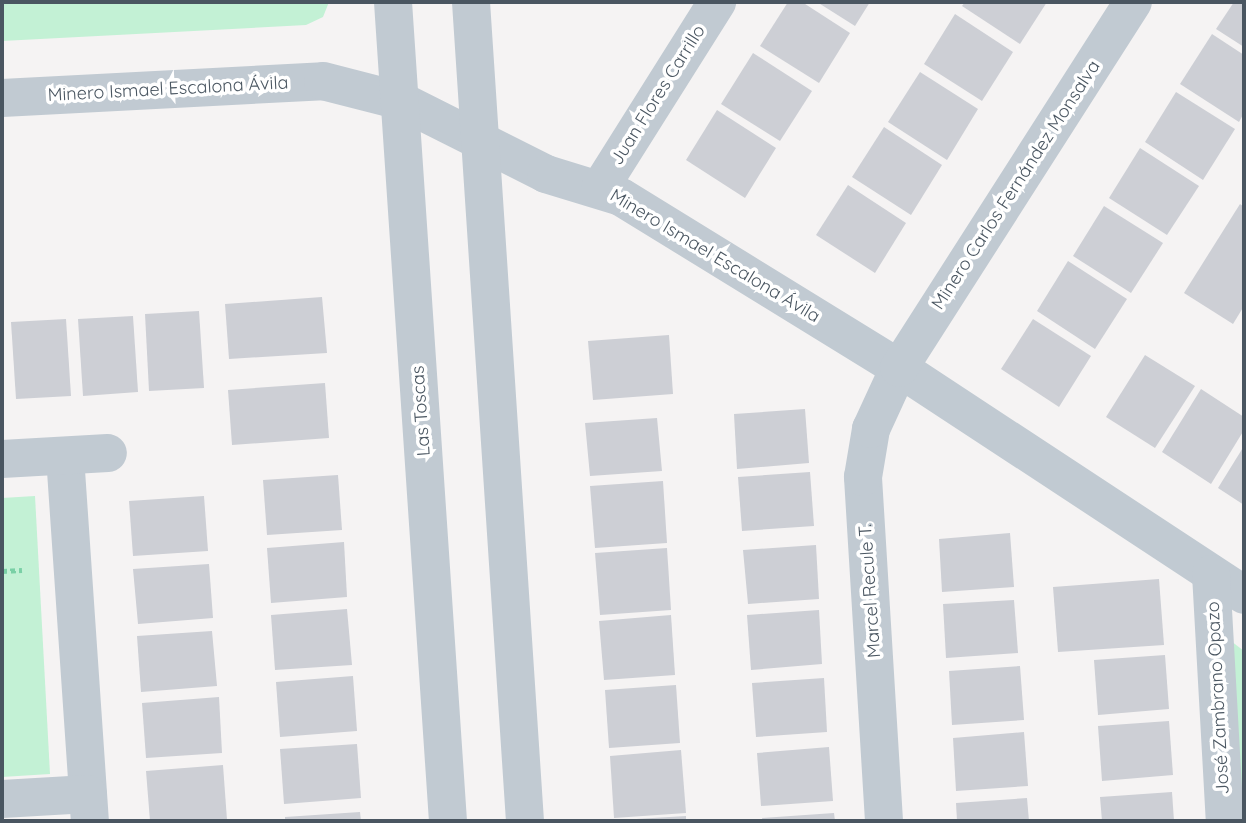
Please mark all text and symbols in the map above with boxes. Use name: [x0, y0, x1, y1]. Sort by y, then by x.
street label: Juan Flores Carrillo: [606, 21, 710, 169]
street label: Minero Carlos Fernández Monsalva: [927, 56, 1105, 314]
street label: Minero Ismael Escalona Ávila: [47, 72, 289, 106]
street label: Minero Ismael Escalona Ávila: [606, 185, 824, 327]
street label: Las Toscas: [407, 365, 435, 457]
street label: Marcel Recule T.: [855, 523, 885, 659]
street label: José Zambrano Opazo: [1202, 601, 1234, 795]

